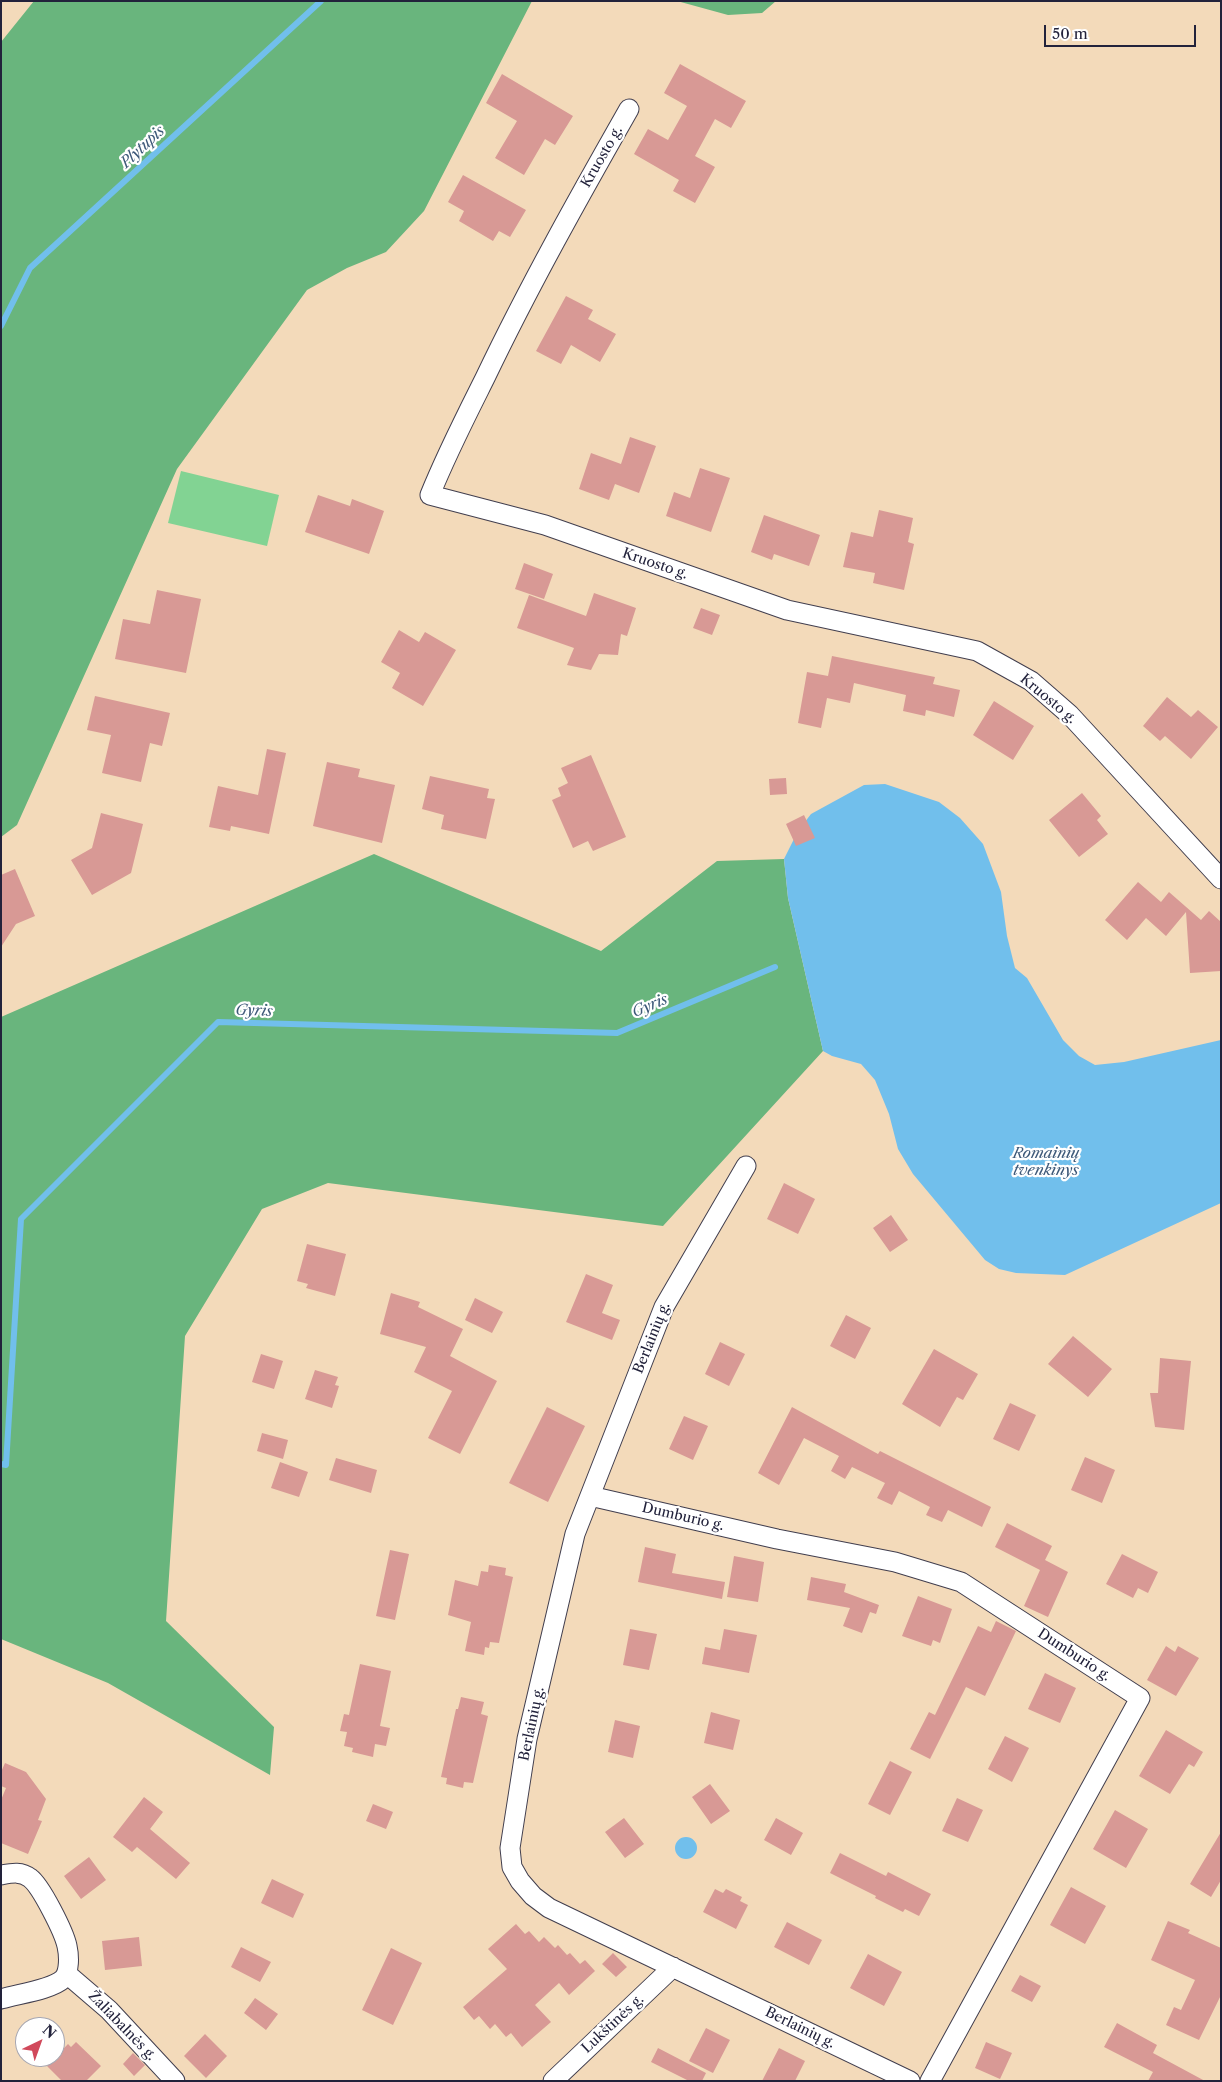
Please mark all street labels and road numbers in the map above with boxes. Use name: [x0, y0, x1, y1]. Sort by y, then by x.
street label: Kruosto g.: [578, 123, 626, 191]
street label: Kruosto g.: [620, 545, 690, 583]
street label: Kruosto g.: [1016, 671, 1080, 727]
street label: Berlainių g.: [630, 1300, 674, 1376]
street label: Dumburio g.: [640, 1499, 726, 1535]
street label: Dumburio g.: [1034, 1625, 1114, 1685]
street label: Berlainių g.: [516, 1685, 548, 1763]
street label: Žaliabalnės g.: [85, 1988, 159, 2064]
street label: Lukštinės g.: [579, 1991, 647, 2057]
street label: Berlainių g.: [762, 2004, 838, 2052]

